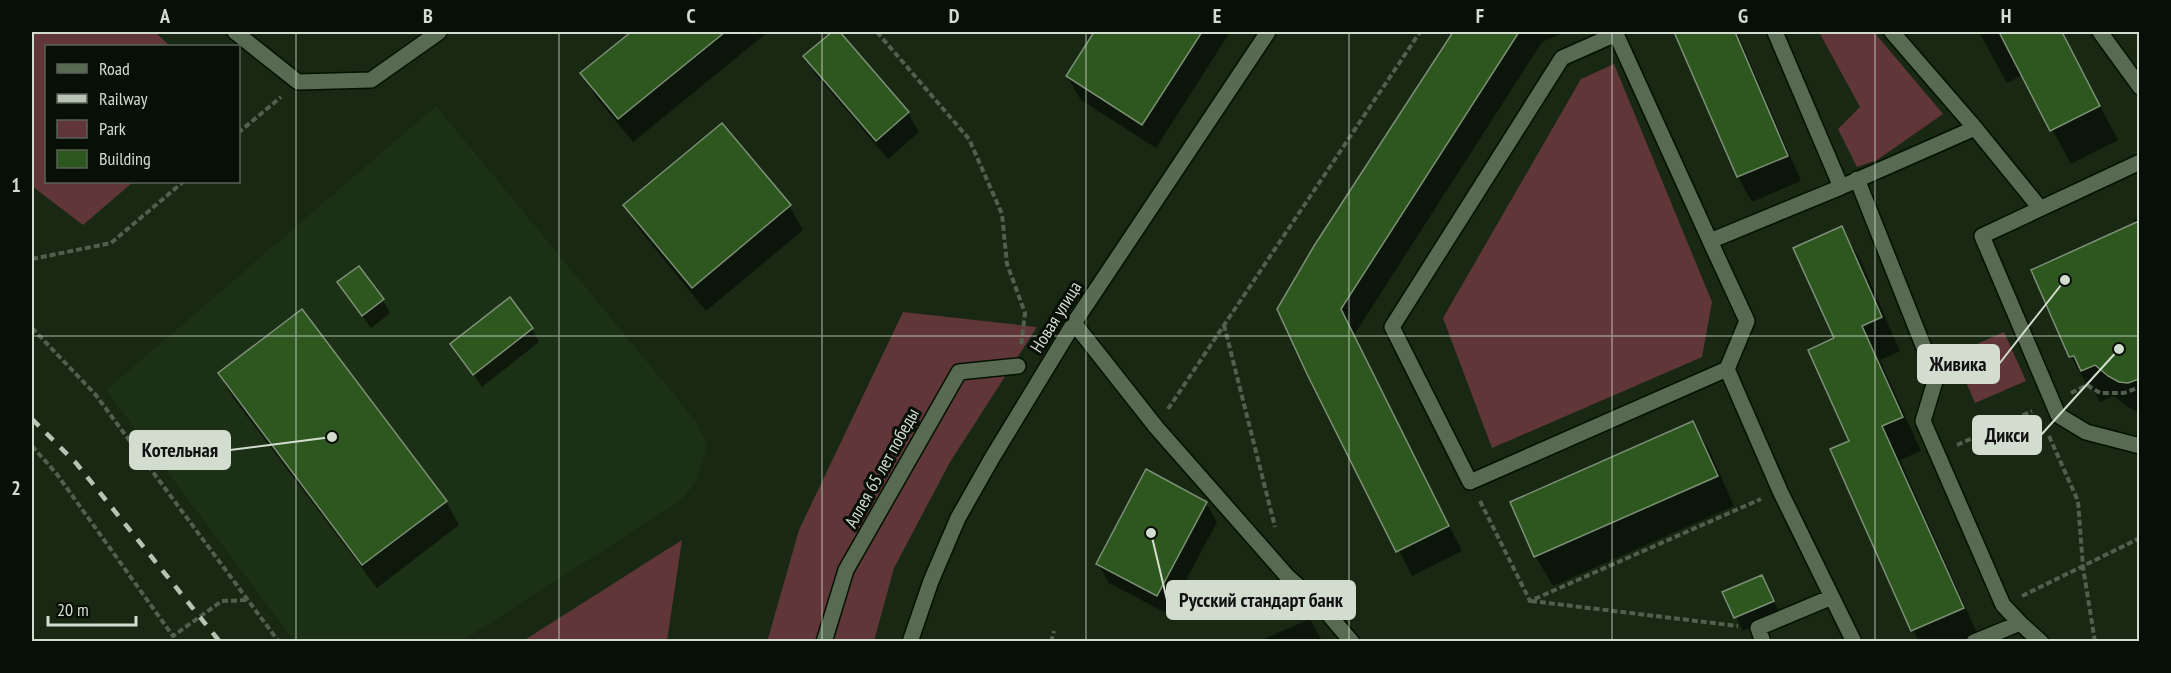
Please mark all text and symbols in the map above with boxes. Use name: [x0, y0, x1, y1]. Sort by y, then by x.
text: A: [159, 3, 171, 29]
text: B: [423, 3, 433, 29]
text: C: [686, 3, 696, 29]
text: D: [949, 3, 960, 29]
text: E: [1213, 3, 1221, 29]
text: F: [1476, 3, 1484, 29]
text: G: [1738, 3, 1748, 29]
text: H: [2001, 3, 2011, 29]
legend: [45, 45, 240, 183]
text: Road: [99, 57, 130, 80]
text: Railway: [99, 87, 148, 110]
text: Park: [99, 117, 126, 140]
text: Building: [99, 147, 151, 170]
text: 1: [11, 172, 21, 198]
street label: Новая улица: [1025, 277, 1086, 357]
callout: Живика: [1918, 345, 1999, 383]
text: Живика: [1929, 351, 1986, 377]
street label: Аллея 65 лет победы: [839, 404, 924, 532]
callout: Дикси: [1973, 416, 2041, 454]
text: Дикси: [1985, 422, 2029, 448]
callout: Котельная: [130, 431, 230, 469]
text: Котельная: [142, 437, 218, 463]
text: 2: [11, 475, 21, 501]
callout: Русский стандарт банк: [1167, 581, 1355, 619]
text: Русский стандарт банк: [1179, 587, 1344, 613]
scale bar: [48, 589, 136, 627]
text: 20 m: [57, 598, 89, 621]

